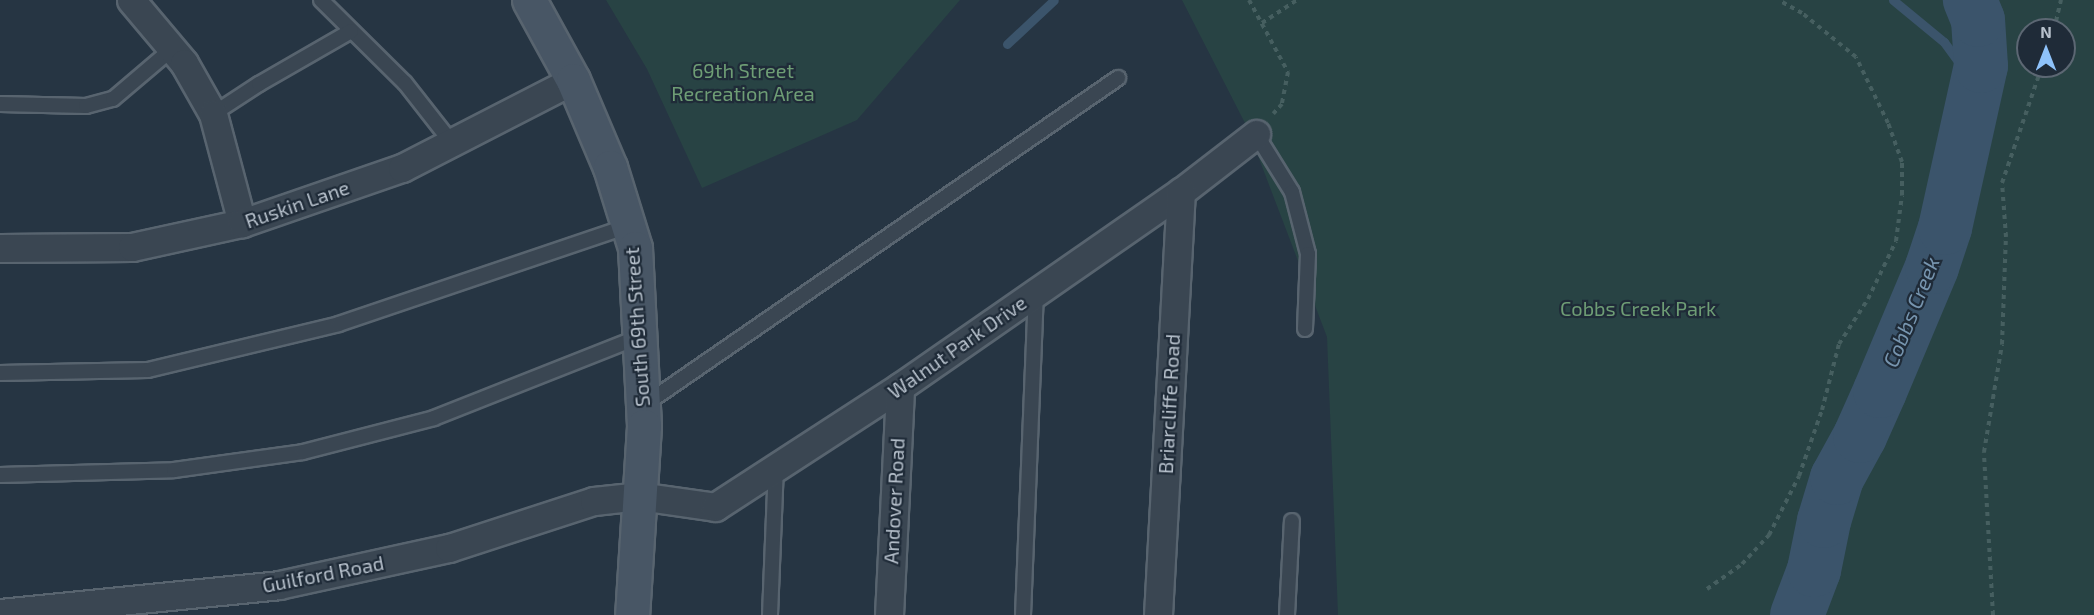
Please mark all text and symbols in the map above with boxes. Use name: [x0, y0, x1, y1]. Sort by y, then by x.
north arrow: [2016, 18, 2076, 78]
text: N: [2040, 22, 2052, 41]
park label: 69th Street Recreation Area: [671, 58, 815, 105]
street label: Ruskin Lane: [242, 175, 352, 233]
street label: South 69th Street: [619, 246, 655, 408]
water label: Cobbs Creek: [1877, 253, 1945, 371]
street label: Walnut Park Drive: [883, 290, 1031, 404]
park label: Cobbs Creek Park: [1560, 296, 1716, 320]
street label: Briarcliffe Road: [1153, 333, 1185, 475]
street label: Andover Road: [879, 437, 909, 565]
street label: Guilford Road: [260, 550, 386, 598]

